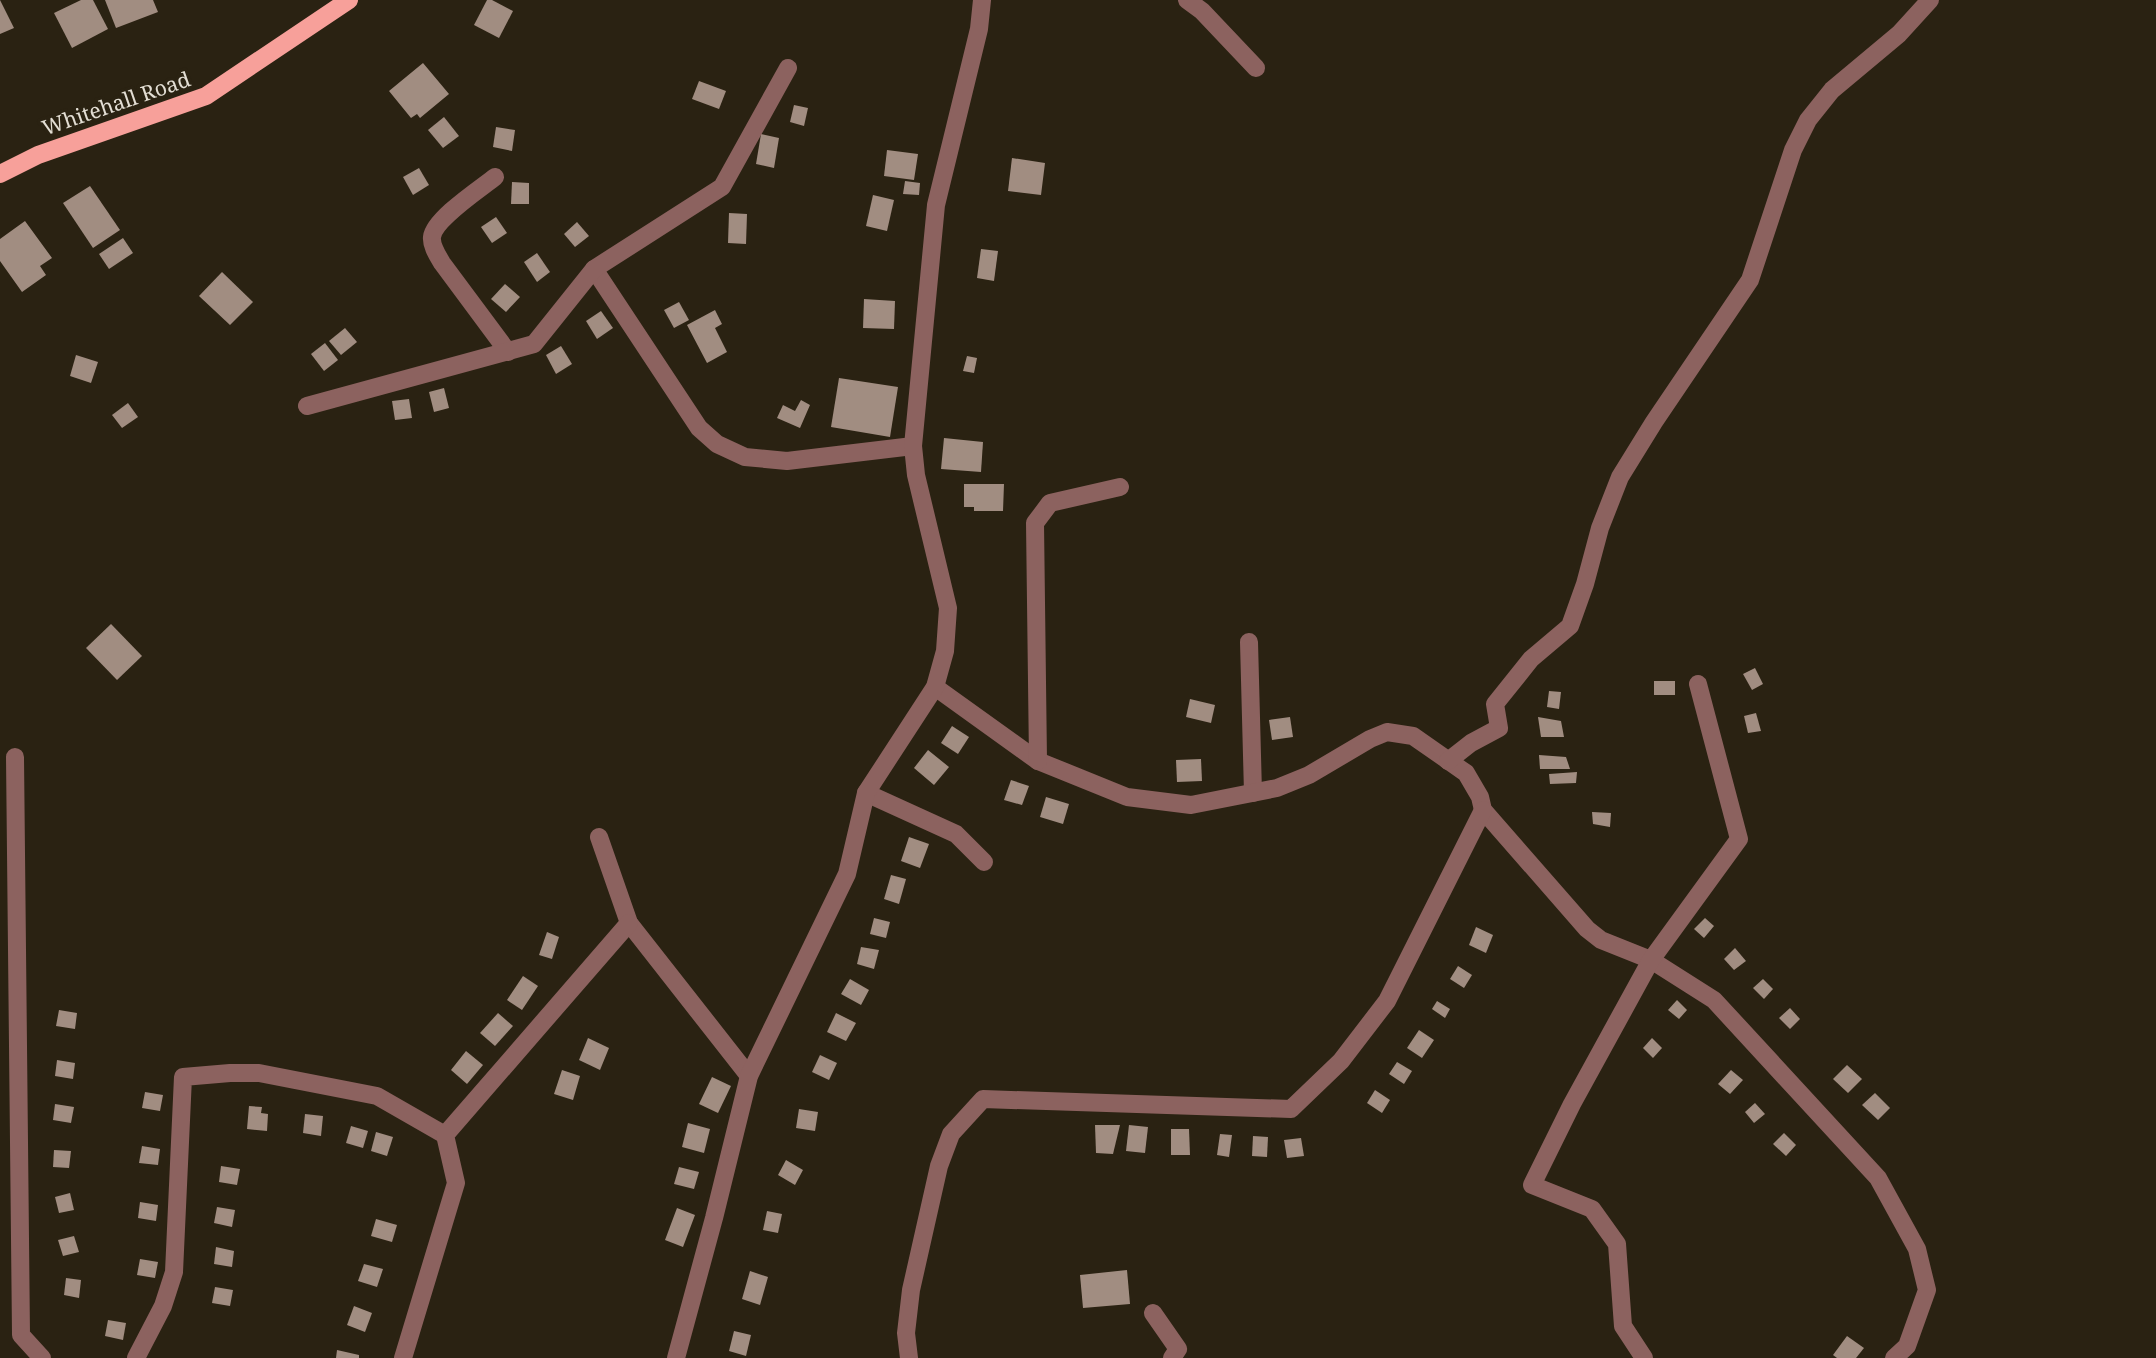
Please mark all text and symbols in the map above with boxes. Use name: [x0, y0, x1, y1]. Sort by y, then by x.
street label: Whitehall Road: [38, 65, 194, 141]

